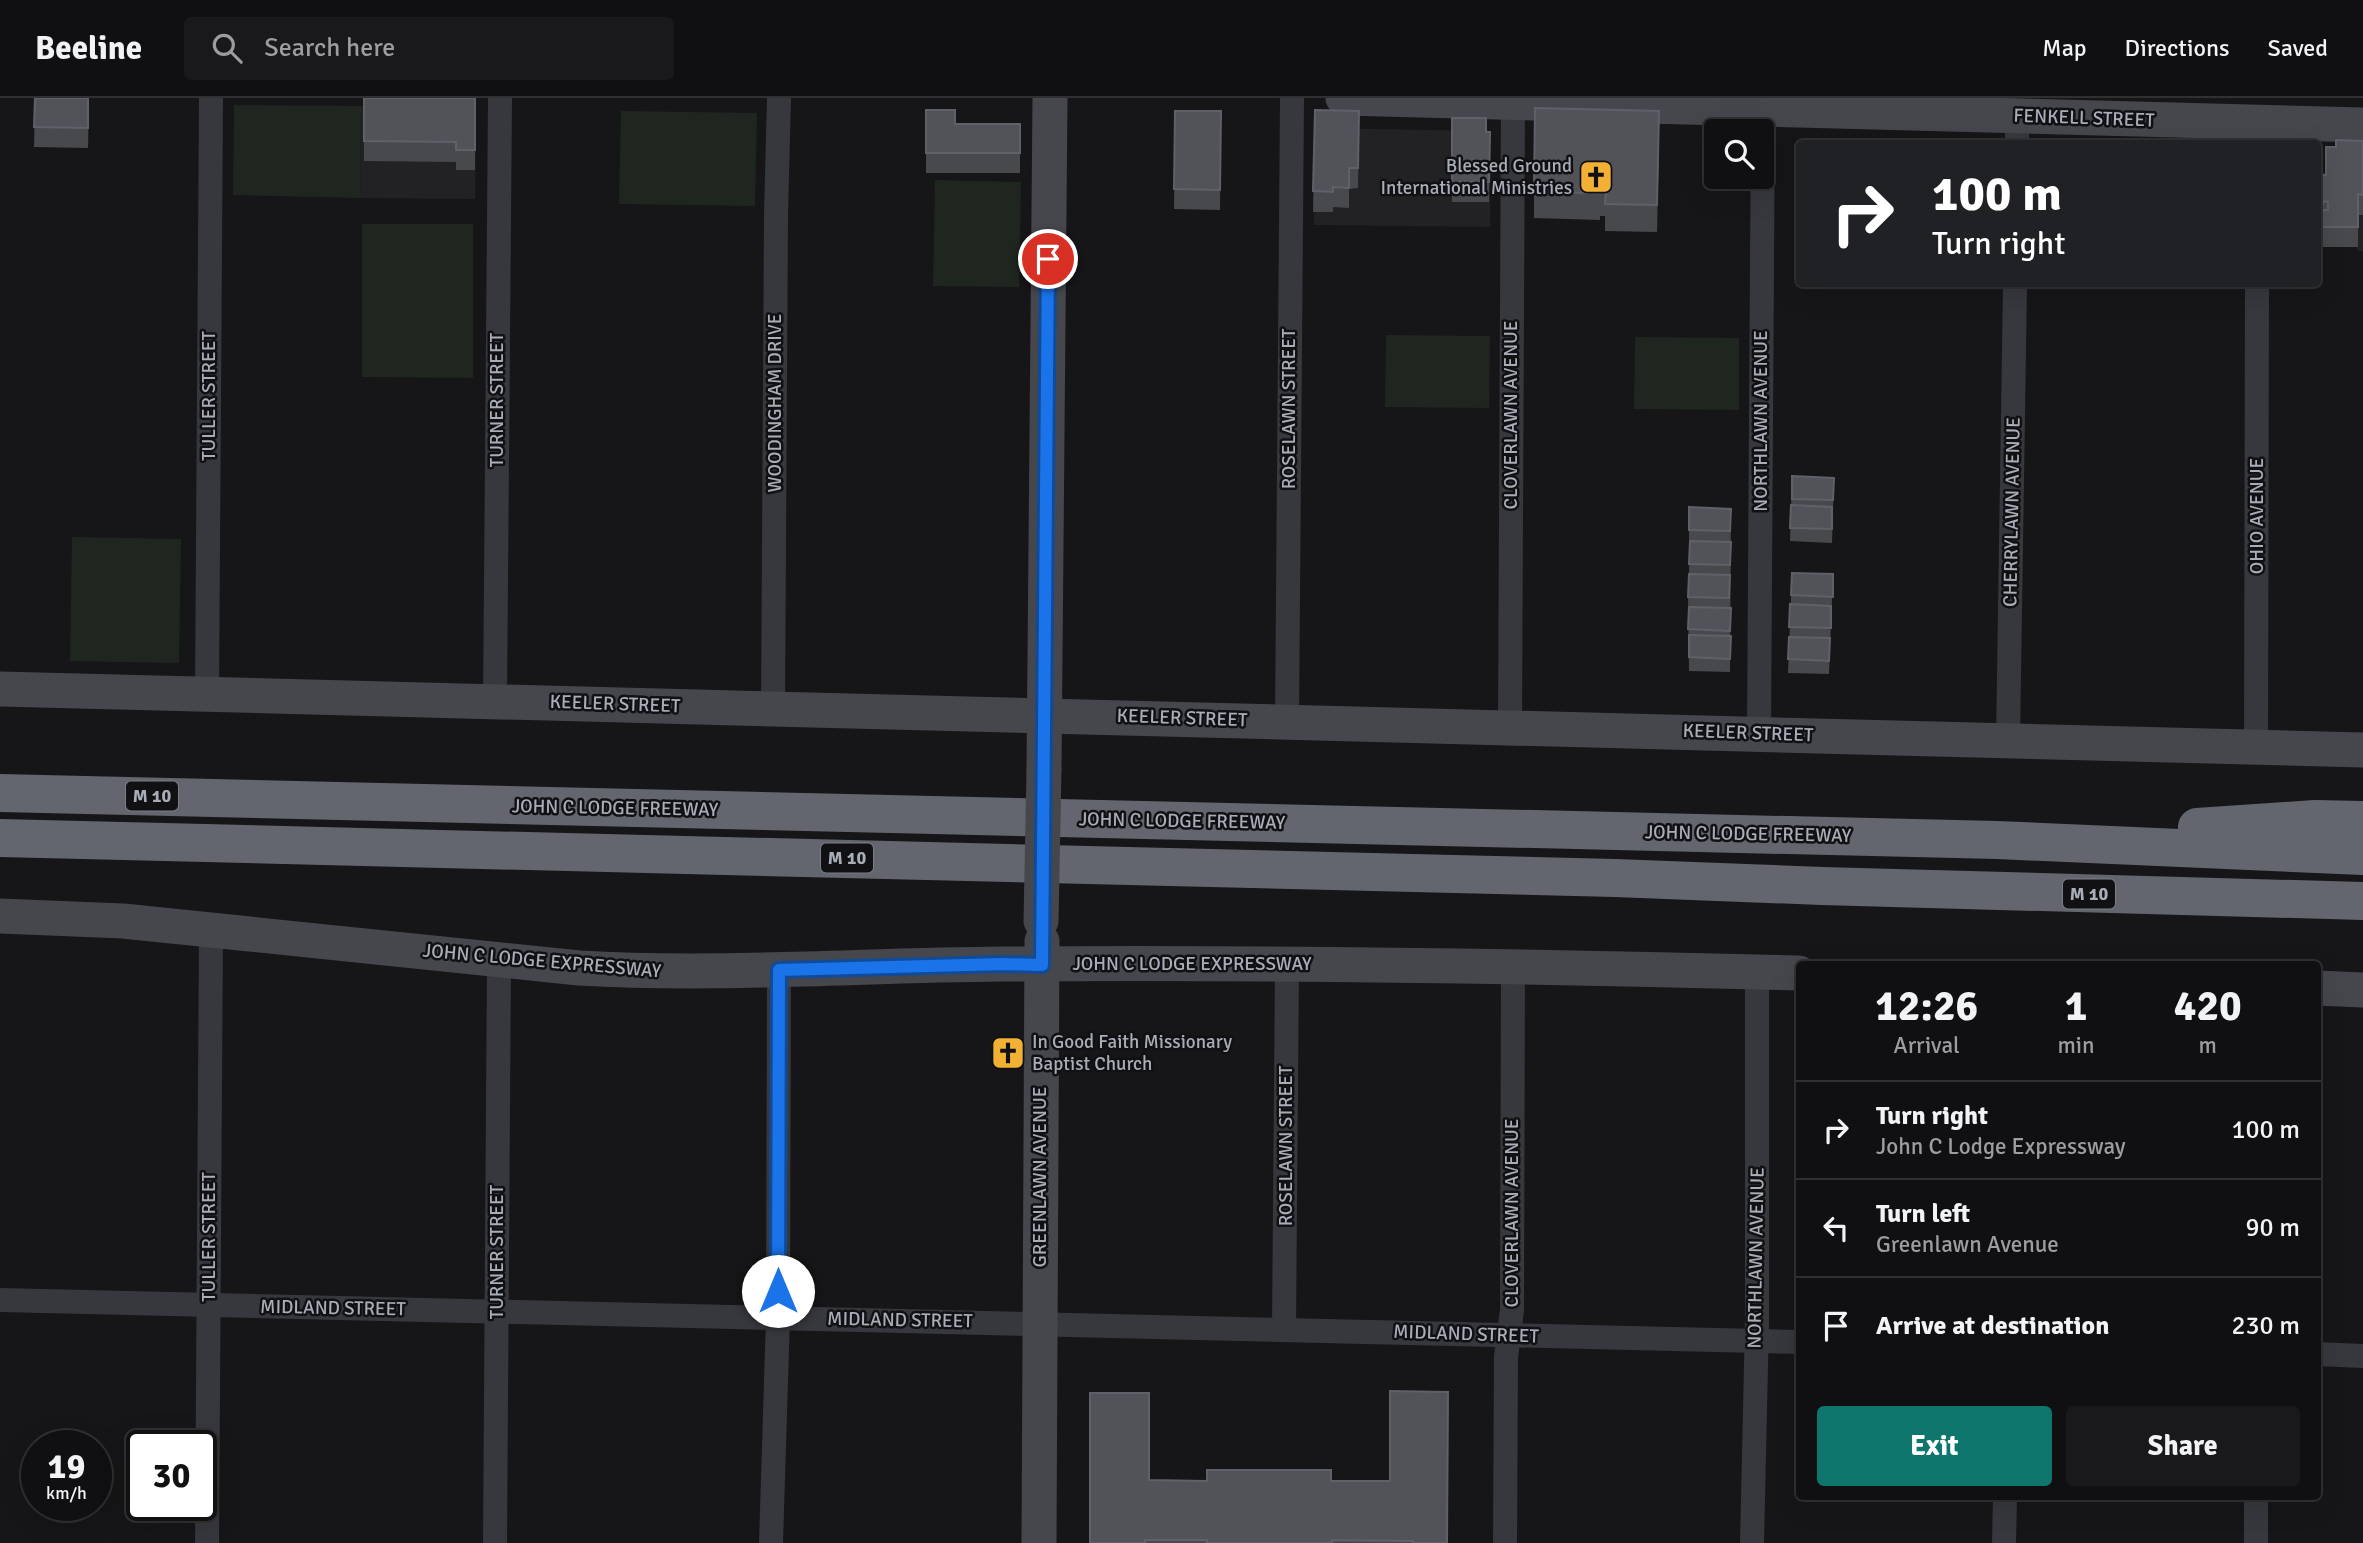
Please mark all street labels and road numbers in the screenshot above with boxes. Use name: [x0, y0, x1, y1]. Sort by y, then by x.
street label: FENKELL STREET: [2013, 104, 2156, 132]
street label: WOODINGHAM DRIVE: [763, 314, 787, 492]
street label: CLOVERLAWN AVENUE: [1499, 320, 1523, 510]
street label: ROSELAWN STREET: [1277, 328, 1301, 489]
street label: NORTHLAWN AVENUE: [1749, 330, 1773, 512]
street label: TULLER STREET: [197, 331, 221, 461]
street label: TURNER STREET: [485, 332, 509, 467]
street label: CHERRYLAWN AVENUE: [1998, 417, 2026, 607]
street label: OHIO AVENUE: [2245, 458, 2269, 574]
street label: KEELER STREET: [549, 690, 681, 718]
street label: KEELER STREET: [1116, 704, 1248, 732]
street label: KEELER STREET: [1682, 719, 1814, 747]
road number: M 10: [126, 782, 178, 810]
street label: JOHN C LODGE FREEWAY: [512, 794, 719, 822]
street label: JOHN C LODGE FREEWAY: [1079, 807, 1286, 835]
street label: JOHN C LODGE FREEWAY: [1645, 820, 1852, 848]
road number: M 10: [821, 844, 873, 872]
road number: M 10: [2063, 880, 2115, 908]
street label: JOHN C LODGE EXPRESSWAY: [422, 939, 663, 983]
street label: JOHN C LODGE EXPRESSWAY: [1072, 952, 1312, 976]
street label: ROSELAWN STREET: [1274, 1065, 1298, 1226]
street label: GREENLAWN AVENUE: [1028, 1087, 1052, 1267]
street label: CLOVERLAWN AVENUE: [1500, 1118, 1524, 1308]
street label: NORTHLAWN AVENUE: [1742, 1167, 1770, 1349]
street label: TULLER STREET: [197, 1172, 221, 1302]
street label: TURNER STREET: [485, 1184, 509, 1319]
street label: MIDLAND STREET: [260, 1295, 407, 1321]
street label: MIDLAND STREET: [827, 1307, 974, 1333]
street label: MIDLAND STREET: [1393, 1319, 1540, 1349]

